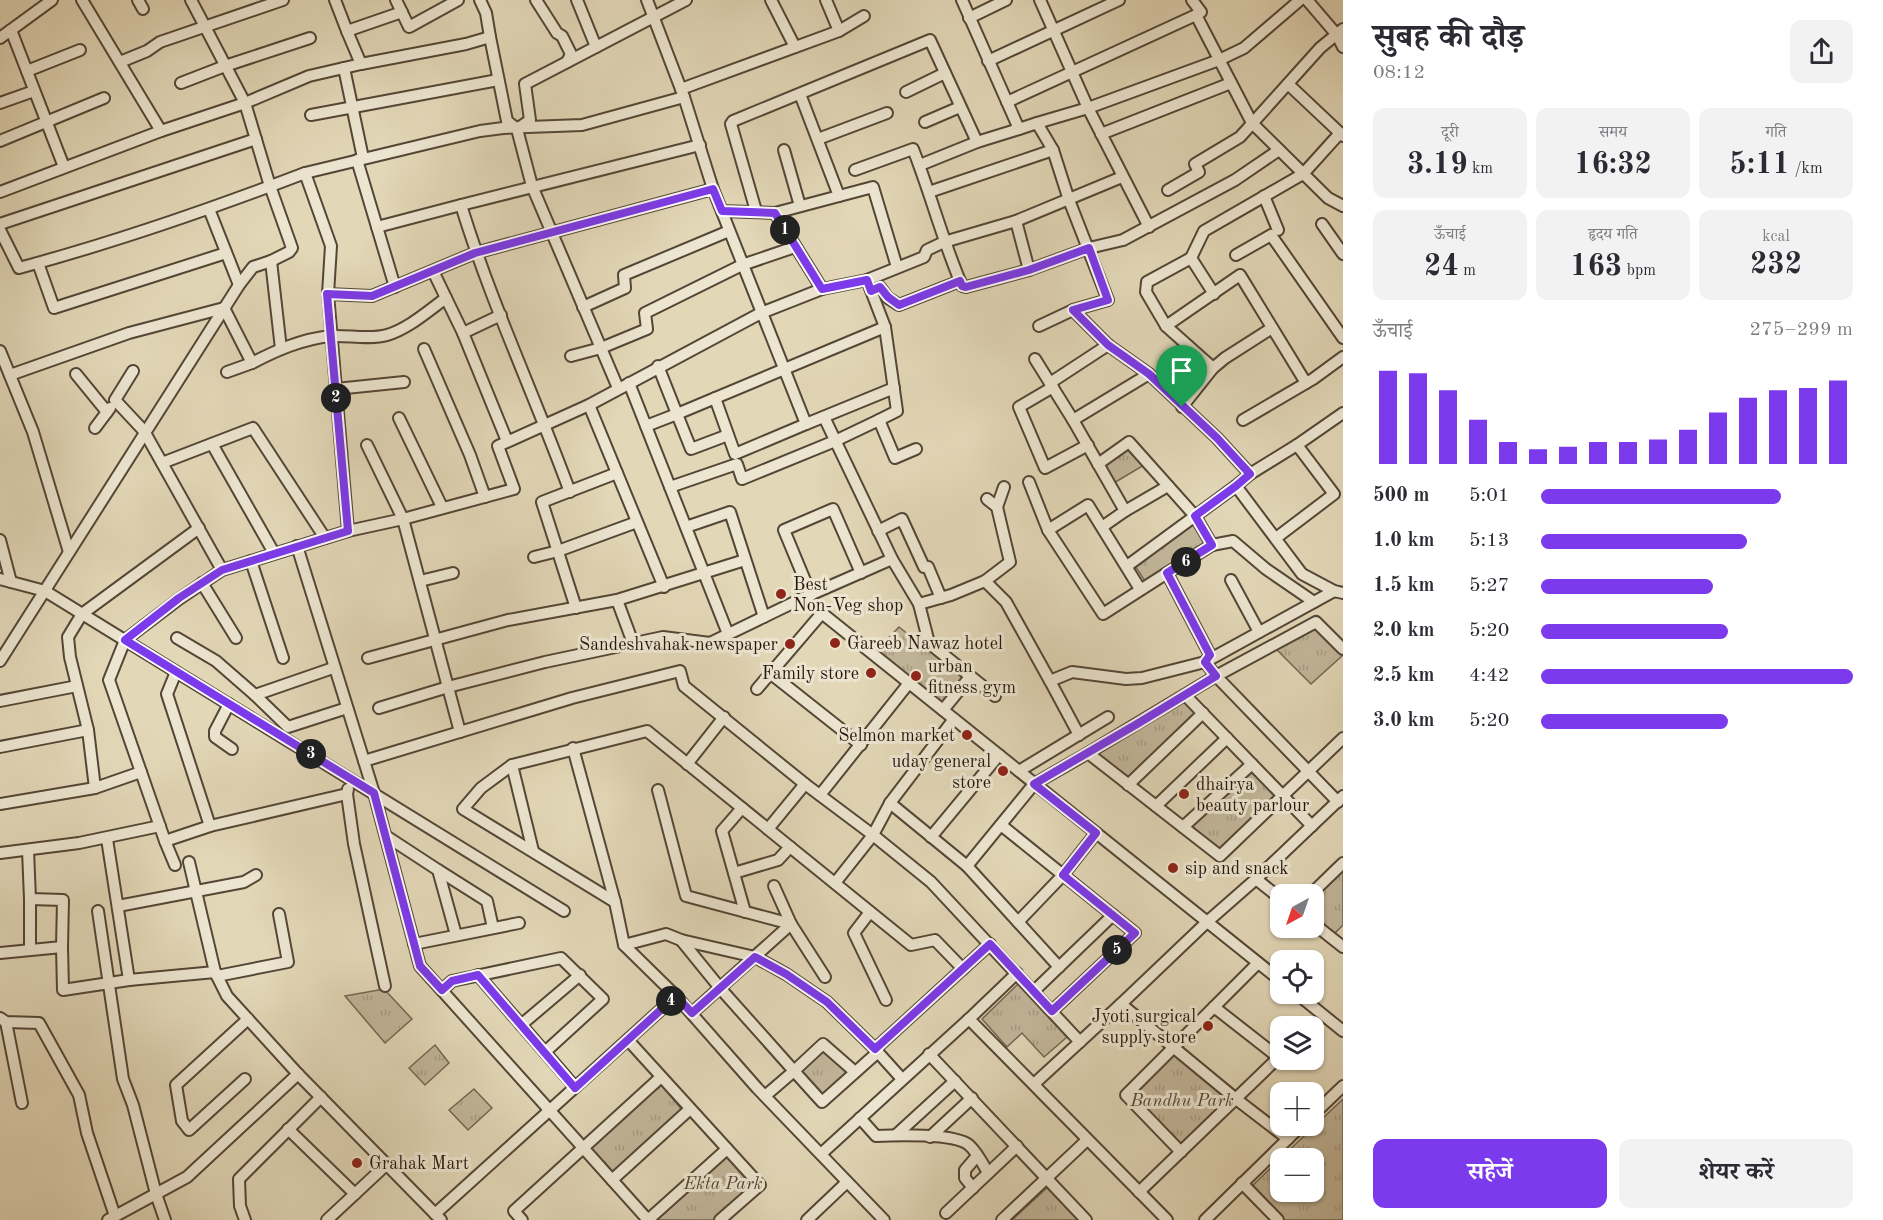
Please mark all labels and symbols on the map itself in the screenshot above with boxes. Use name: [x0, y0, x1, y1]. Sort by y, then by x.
pin: 1: [770, 215, 800, 245]
pin: [1156, 345, 1207, 407]
pin: 2: [321, 383, 351, 413]
pin: 6: [1171, 547, 1201, 577]
place label: Best Non-Veg shop: [793, 576, 903, 615]
marker: Best Non-Veg shop: [774, 587, 788, 601]
place label: Gareeb Nawaz hotel: [847, 635, 1003, 653]
place label: Sandeshvahak newspaper: [579, 636, 779, 654]
marker: Gareeb Nawaz hotel: [828, 636, 842, 650]
marker: Sandeshvahak newspaper: [783, 637, 797, 651]
place label: urban fitness gym: [928, 658, 1016, 697]
place label: Family store: [762, 665, 859, 683]
marker: Family store: [864, 666, 878, 680]
marker: urban fitness gym: [909, 669, 923, 683]
place label: Selmon market: [838, 727, 955, 745]
marker: Selmon market: [960, 728, 974, 742]
pin: 3: [296, 739, 326, 769]
place label: uday general store: [892, 753, 991, 792]
marker: uday general store: [996, 764, 1010, 778]
place label: dhairya beauty parlour: [1196, 776, 1310, 815]
marker: dhairya beauty parlour: [1177, 787, 1191, 801]
place label: sip and snack: [1185, 860, 1289, 878]
marker: sip and snack: [1166, 861, 1180, 875]
north arrow: [1270, 884, 1324, 938]
pin: 5: [1102, 935, 1132, 965]
pin: 4: [656, 986, 686, 1016]
place label: Jyoti surgical supply store: [1091, 1008, 1196, 1047]
marker: Jyoti surgical supply store: [1201, 1019, 1215, 1033]
park label: Bandhu Park: [1129, 1092, 1234, 1110]
place label: Grahak Mart: [369, 1155, 469, 1173]
marker: Grahak Mart: [350, 1156, 364, 1170]
park label: Ekta Park: [682, 1175, 763, 1193]

